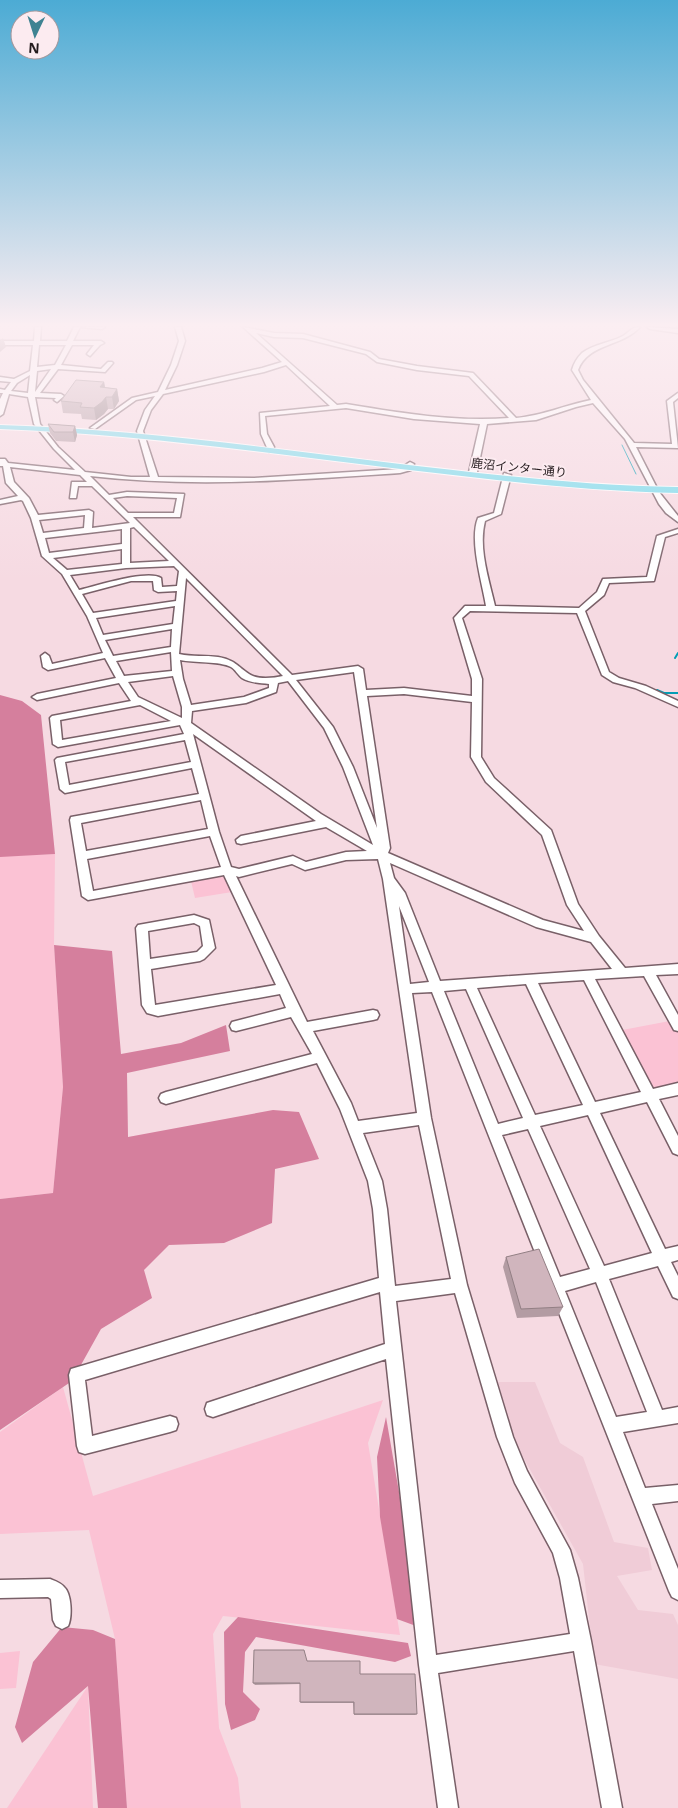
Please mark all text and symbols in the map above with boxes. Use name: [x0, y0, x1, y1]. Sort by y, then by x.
north arrow: [10, 10, 60, 60]
text: N: [28, 39, 40, 58]
street label: 鹿沼インター通り: [470, 454, 568, 481]

